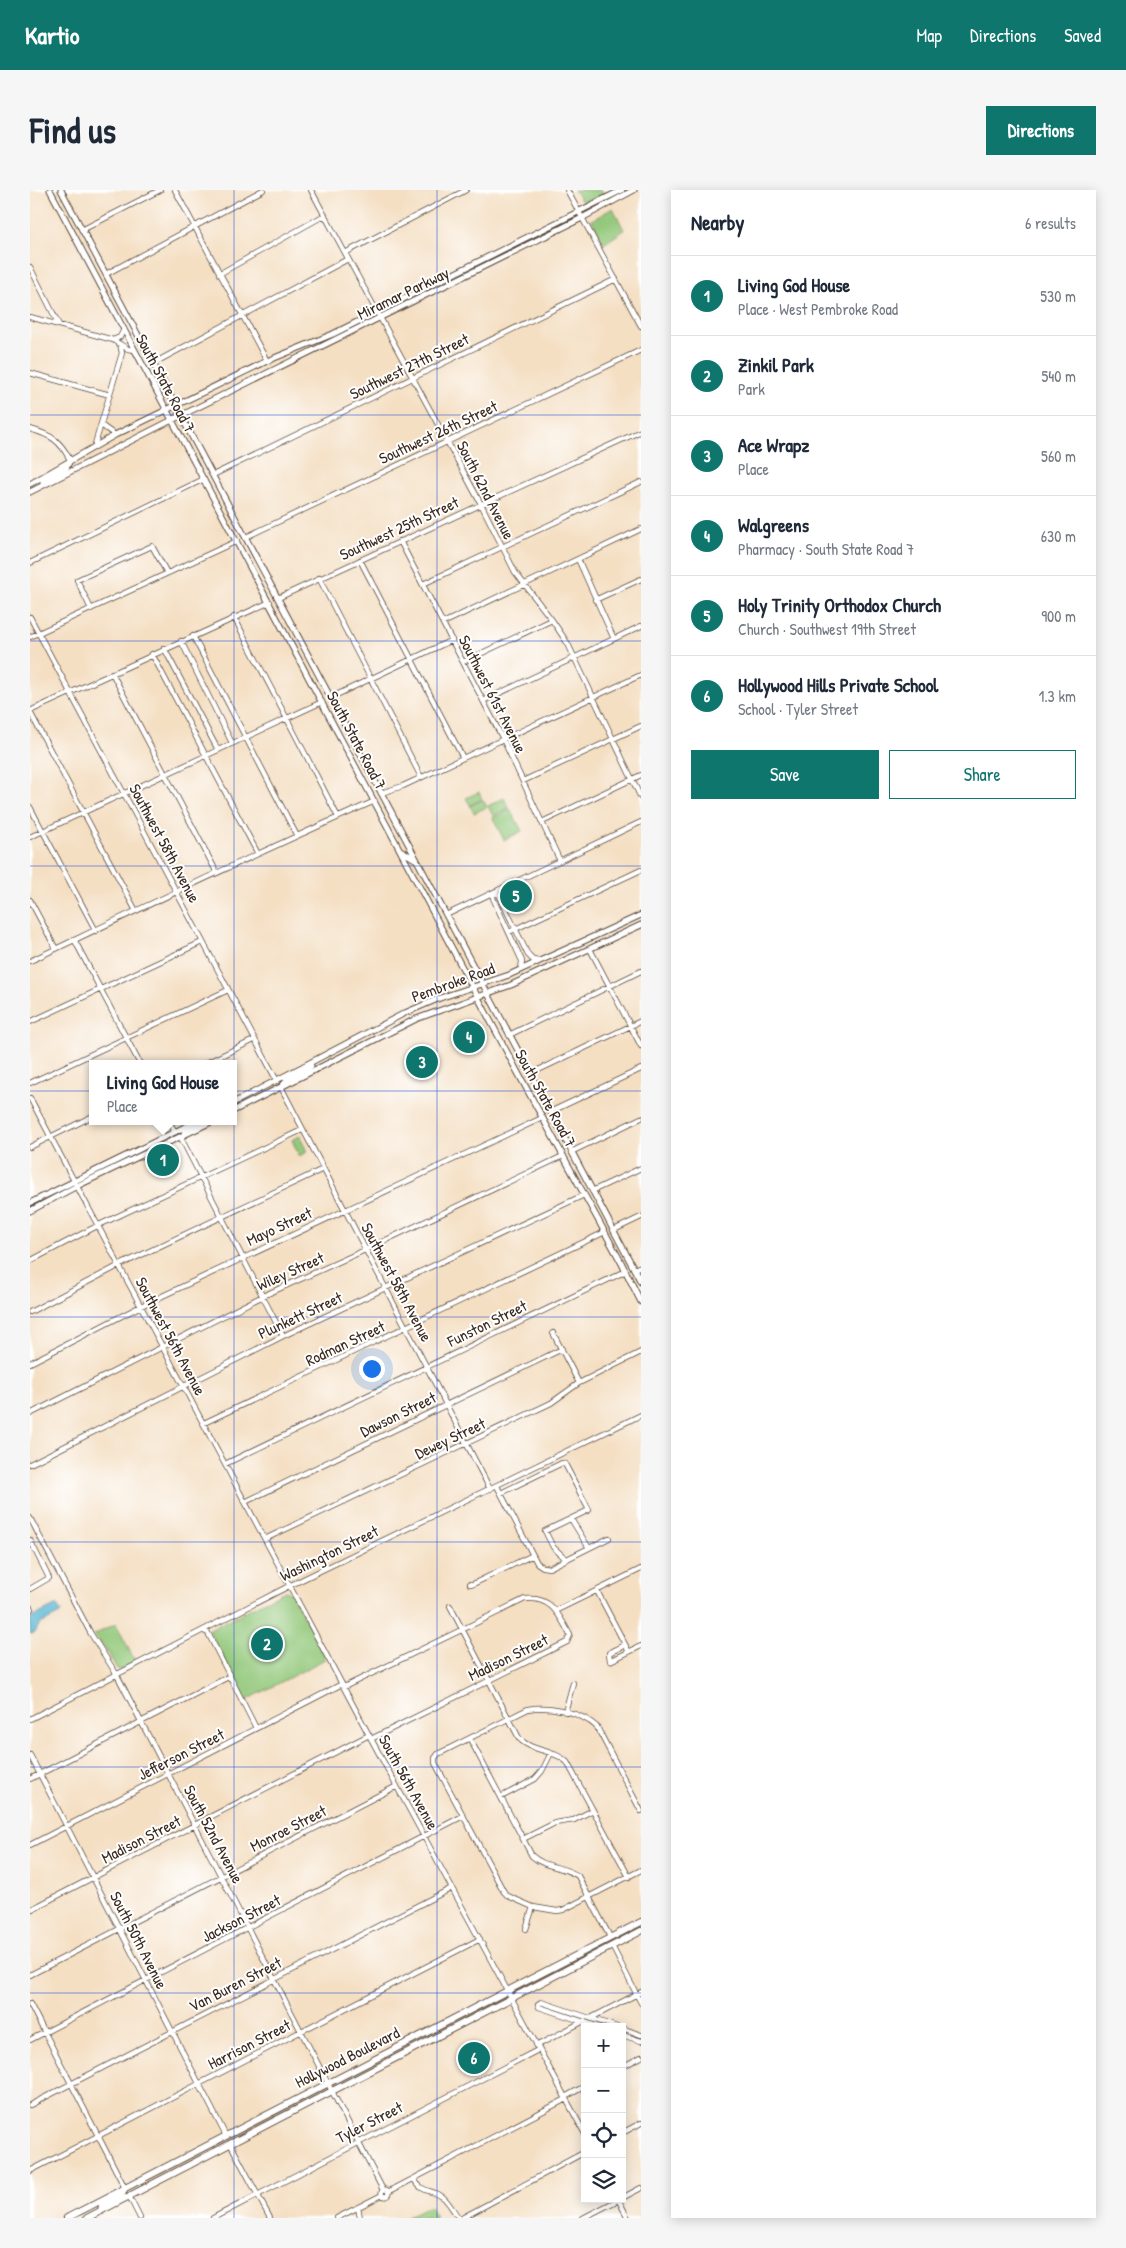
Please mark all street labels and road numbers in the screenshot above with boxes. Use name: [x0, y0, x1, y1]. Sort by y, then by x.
street label: Miramar Parkway: [353, 261, 453, 325]
street label: Southwest 27th Street: [346, 327, 473, 404]
street label: South State Road 7: [131, 330, 201, 436]
street label: Southwest 26th Street: [375, 395, 501, 469]
street label: South 62nd Avenue: [452, 437, 521, 544]
street label: Southwest 25th Street: [336, 491, 463, 565]
street label: Southwest 61st Avenue: [454, 631, 533, 757]
street label: South State Road 7: [322, 687, 392, 793]
street label: Southwest 58th Avenue: [124, 780, 206, 907]
street label: Pembroke Road: [408, 957, 498, 1007]
street label: South State Road 7: [510, 1045, 582, 1151]
street label: Mayo Street: [243, 1201, 316, 1251]
street label: Southwest 58th Avenue: [356, 1219, 438, 1346]
street label: Wiley Street: [253, 1246, 328, 1296]
street label: Southwest 56th Avenue: [130, 1273, 212, 1400]
street label: Plunkett Street: [254, 1286, 346, 1344]
street label: Funston Street: [443, 1294, 531, 1352]
street label: Rodman Street: [302, 1315, 389, 1371]
street label: Dawson Street: [356, 1386, 440, 1442]
street label: Dewey Street: [411, 1412, 489, 1464]
street label: Washington Street: [276, 1519, 382, 1586]
street label: Madison Street: [464, 1628, 552, 1686]
street label: Jefferson Street: [134, 1723, 228, 1785]
street label: South 56th Avenue: [374, 1730, 445, 1834]
street label: South 52nd Avenue: [179, 1781, 249, 1887]
street label: Monroe Street: [246, 1799, 330, 1857]
street label: Madison Street: [98, 1809, 185, 1868]
street label: South 50th Avenue: [105, 1888, 173, 1993]
street label: Jackson Street: [198, 1888, 285, 1947]
street label: Van Buren Street: [185, 1951, 286, 2017]
street label: Harrison Street: [204, 2013, 295, 2074]
street label: Hollywood Boulevard: [291, 2021, 403, 2093]
street label: Tyler Street: [332, 2096, 406, 2148]

